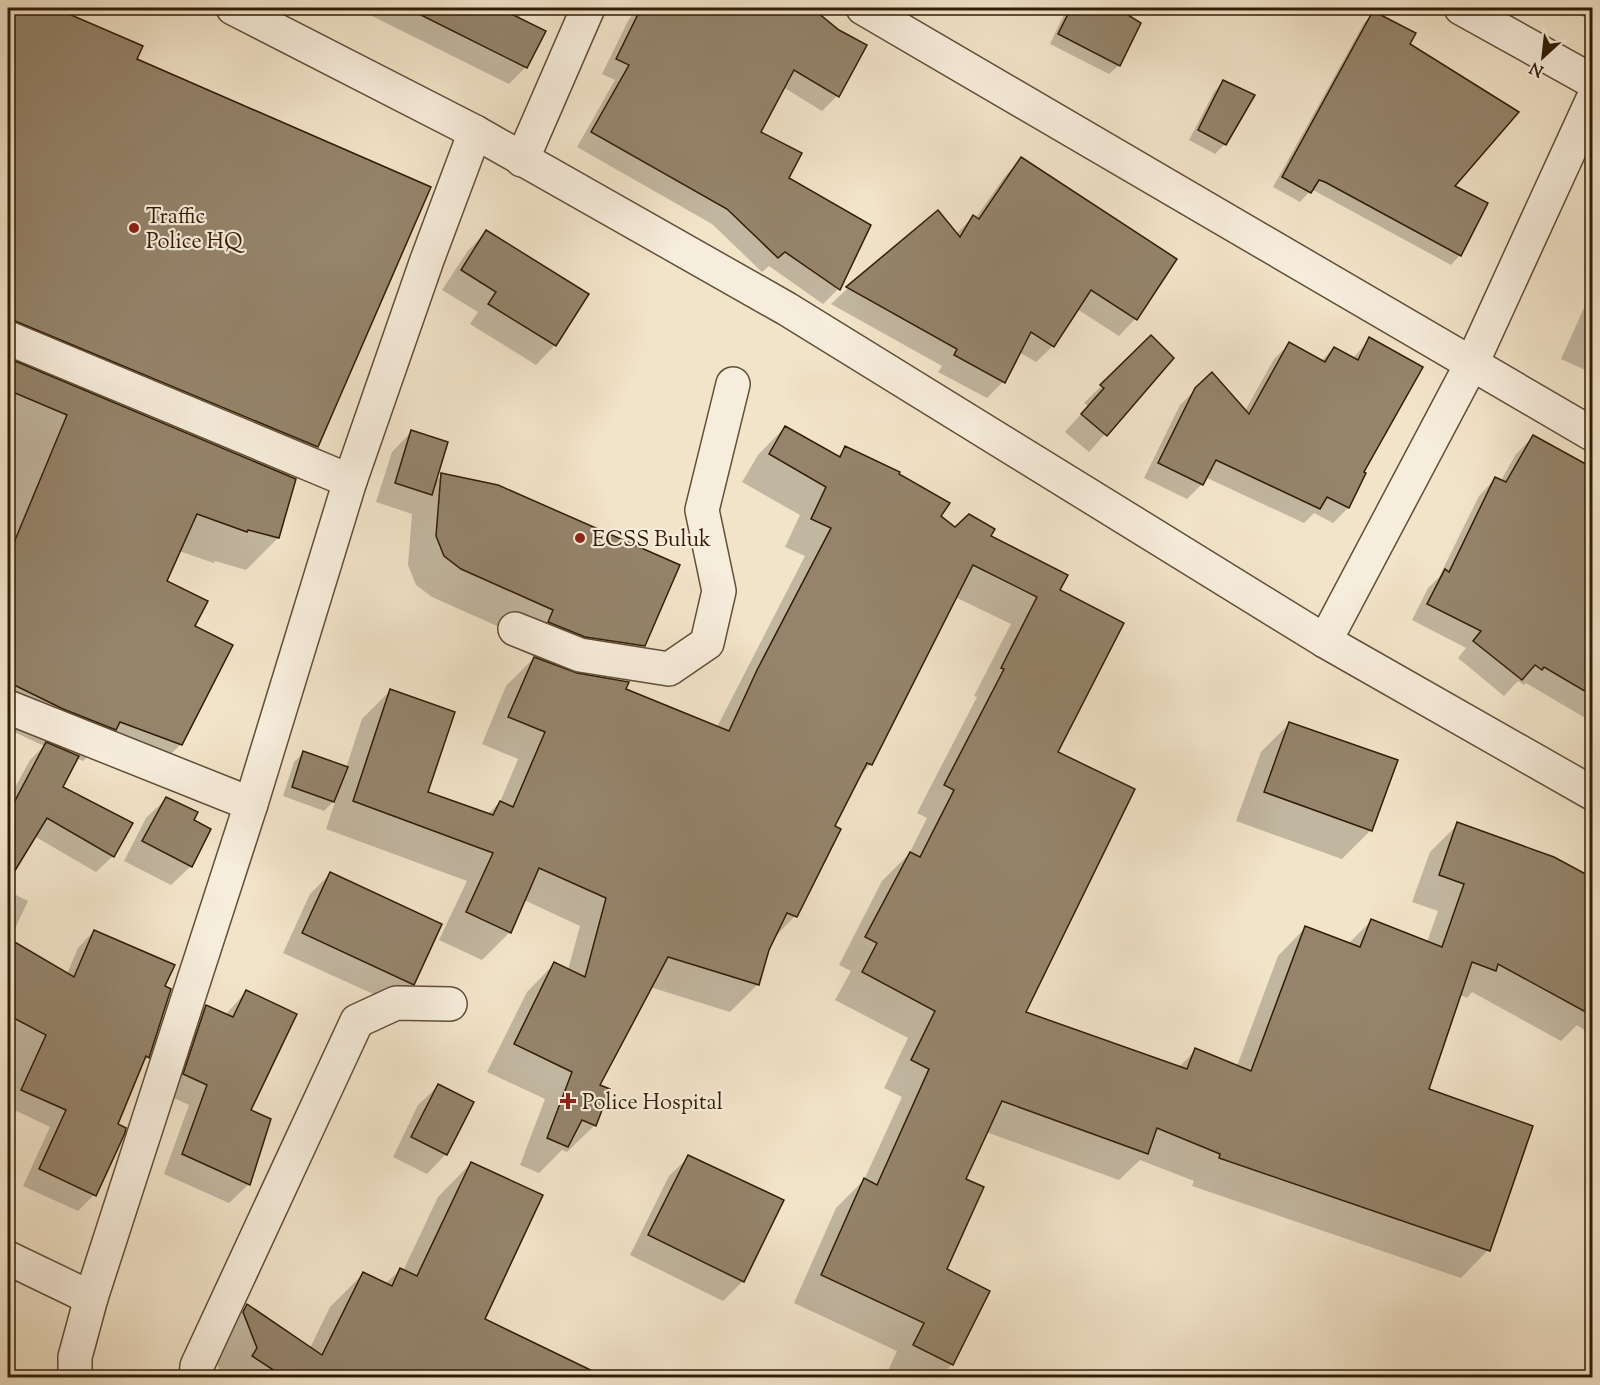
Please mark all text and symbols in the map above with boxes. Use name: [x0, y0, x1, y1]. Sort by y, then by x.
north arrow: [1513, 27, 1573, 87]
text: N: [1526, 55, 1548, 81]
place label: Traffic Police HQ: [146, 202, 245, 259]
marker: Traffic Police HQ: [127, 221, 141, 235]
place label: ECSS Buluk: [592, 525, 711, 557]
marker: ECSS Buluk: [573, 531, 587, 545]
place label: Police Hospital: [582, 1088, 723, 1120]
marker: Police Hospital: [559, 1092, 577, 1110]

